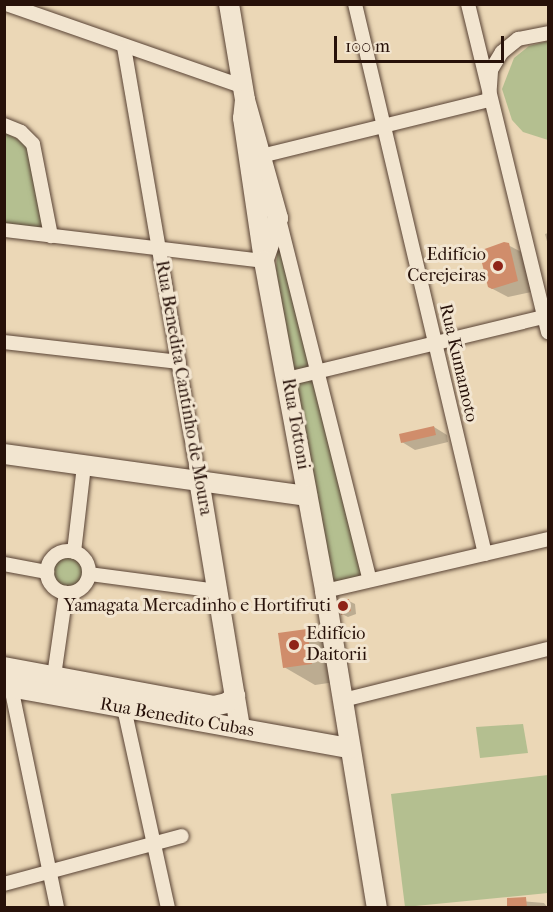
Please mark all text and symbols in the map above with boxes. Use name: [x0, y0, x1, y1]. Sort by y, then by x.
scale bar: [337, 24, 506, 62]
text: 100 m: [345, 36, 390, 57]
place label: Edifício Cerejeiras: [407, 245, 486, 288]
street label: Rua Benedita Cantinho de Moura: [150, 259, 216, 517]
marker: Edifício Cerejeiras: [491, 259, 505, 273]
street label: Rua Kumamoto: [434, 302, 482, 424]
street label: Rua Tottoni: [276, 377, 314, 471]
place label: Yamagata Mercadinho e Hortifruti: [64, 595, 331, 617]
marker: Yamagata Mercadinho e Hortifruti: [336, 599, 350, 613]
place label: Edifício Daitorii: [306, 624, 367, 666]
marker: Edifício Daitorii: [287, 638, 301, 652]
street label: Rua Benedito Cubas: [98, 694, 256, 742]

